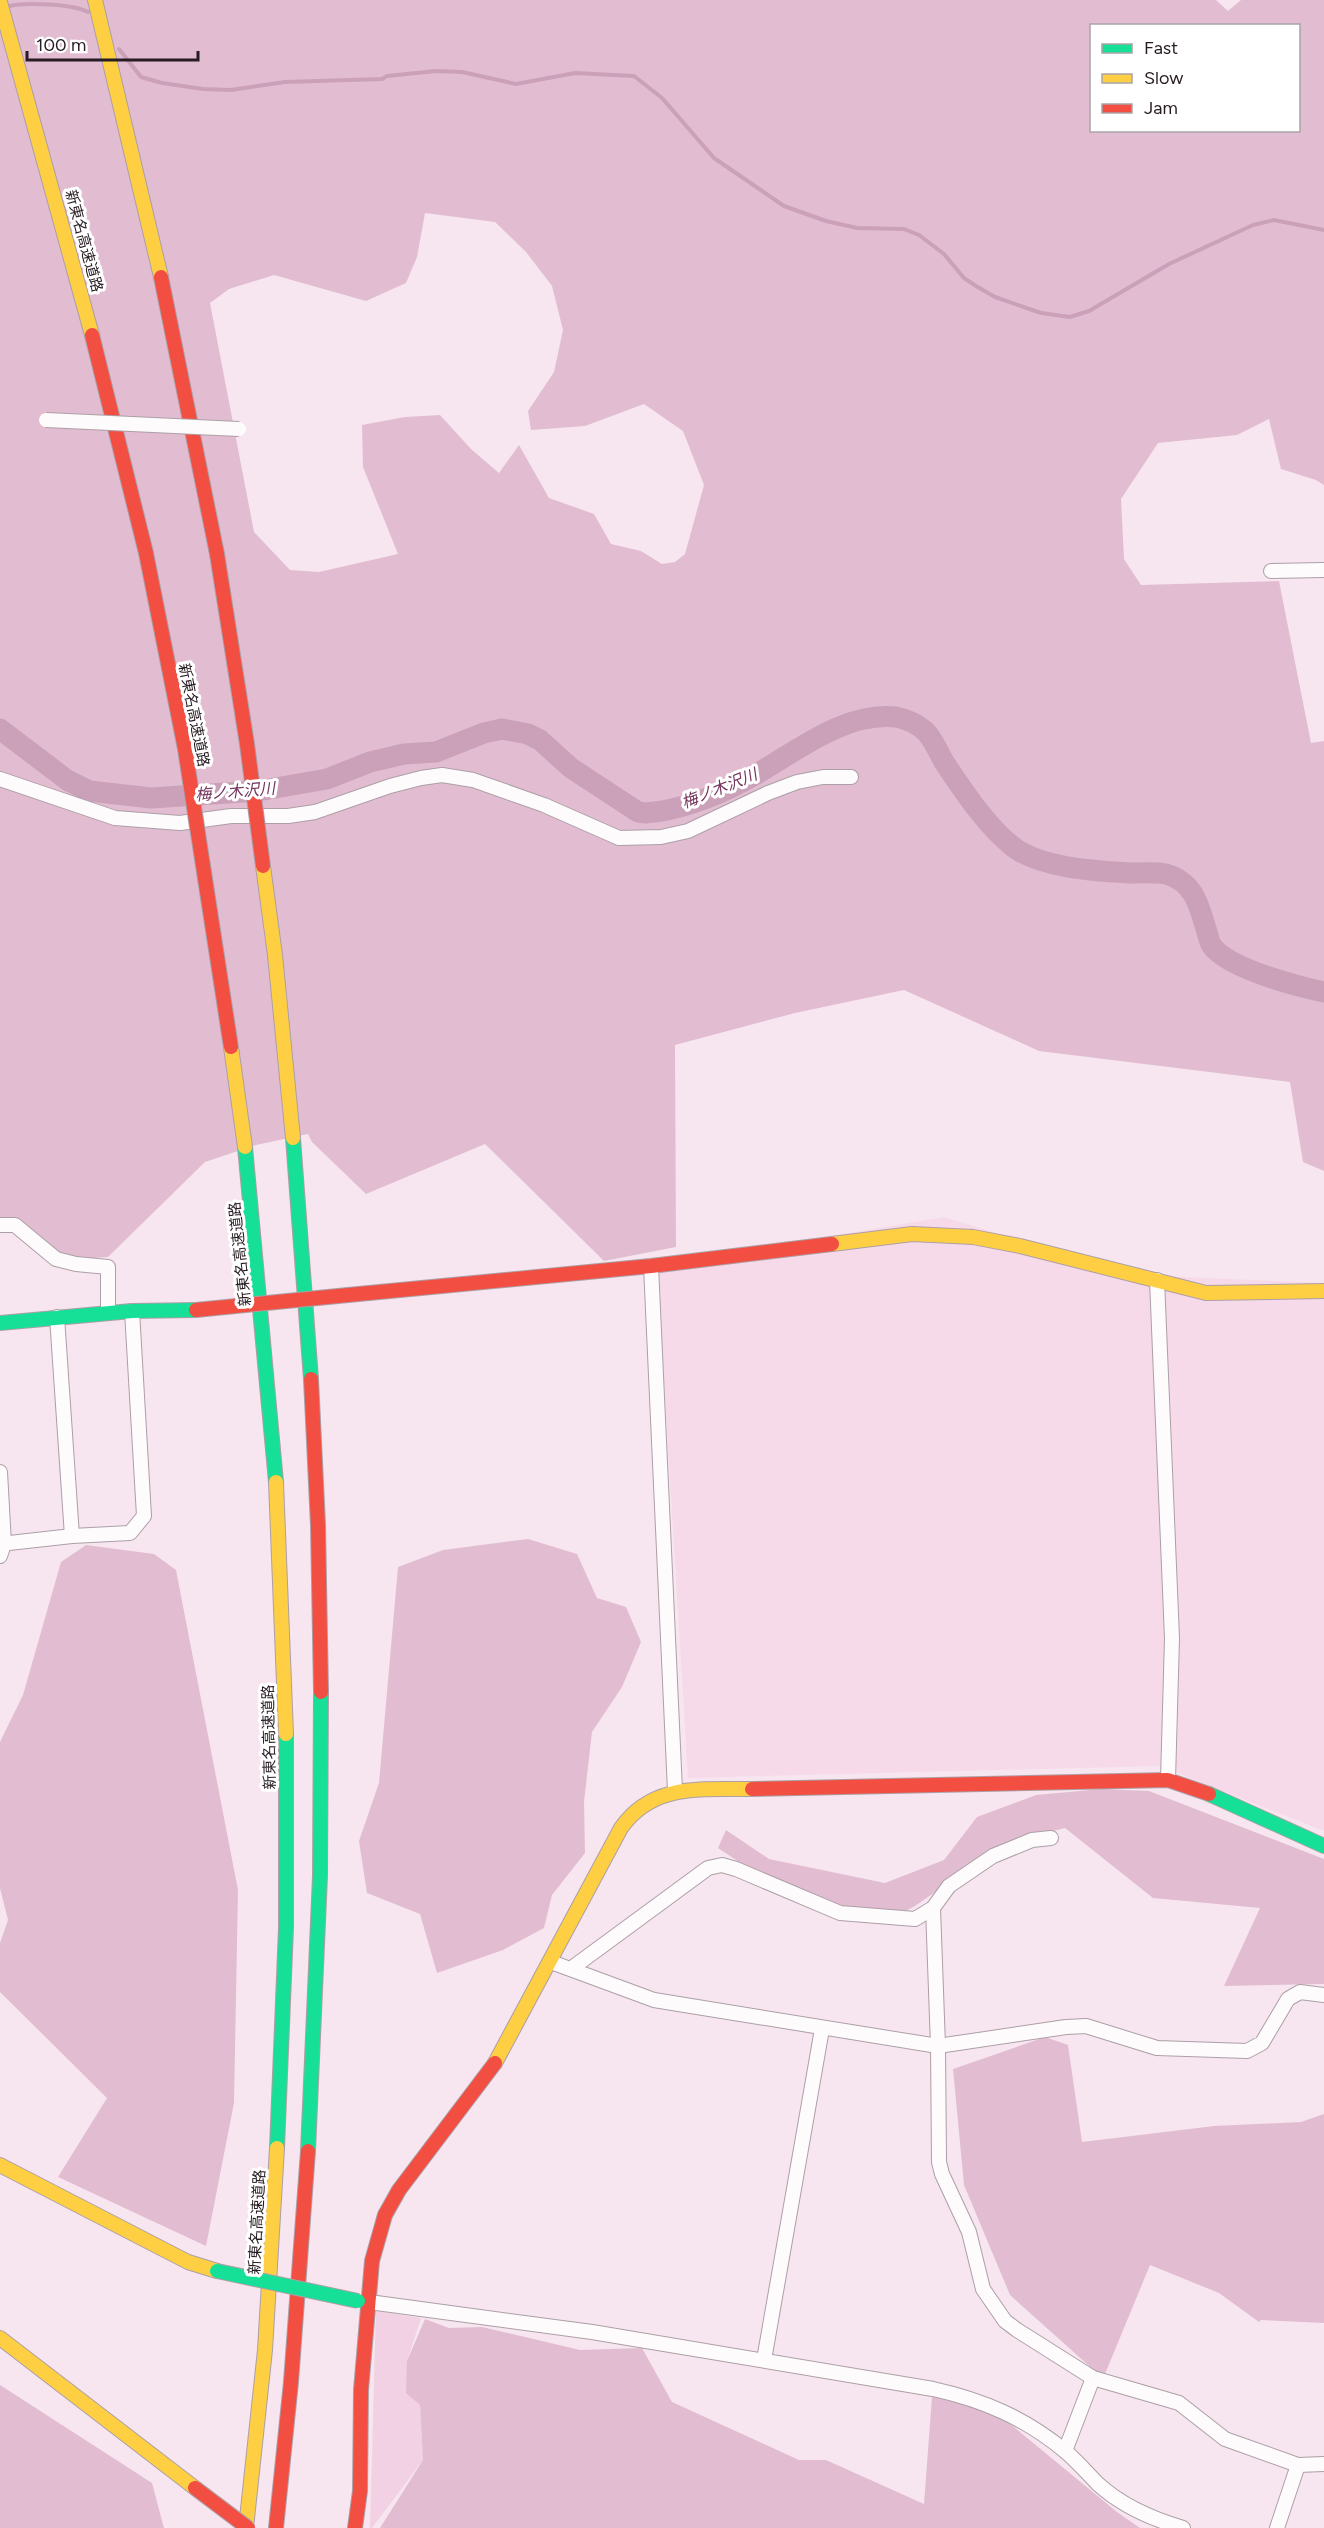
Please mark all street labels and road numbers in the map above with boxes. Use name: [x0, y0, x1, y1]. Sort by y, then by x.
street label: 新東名高速道路: [62, 188, 106, 294]
street label: 新東名高速道路: [175, 662, 213, 768]
street label: 新東名高速道路: [226, 1201, 254, 1307]
street label: 新東名高速道路: [259, 1684, 279, 1790]
street label: 新東名高速道路: [245, 2169, 269, 2275]

